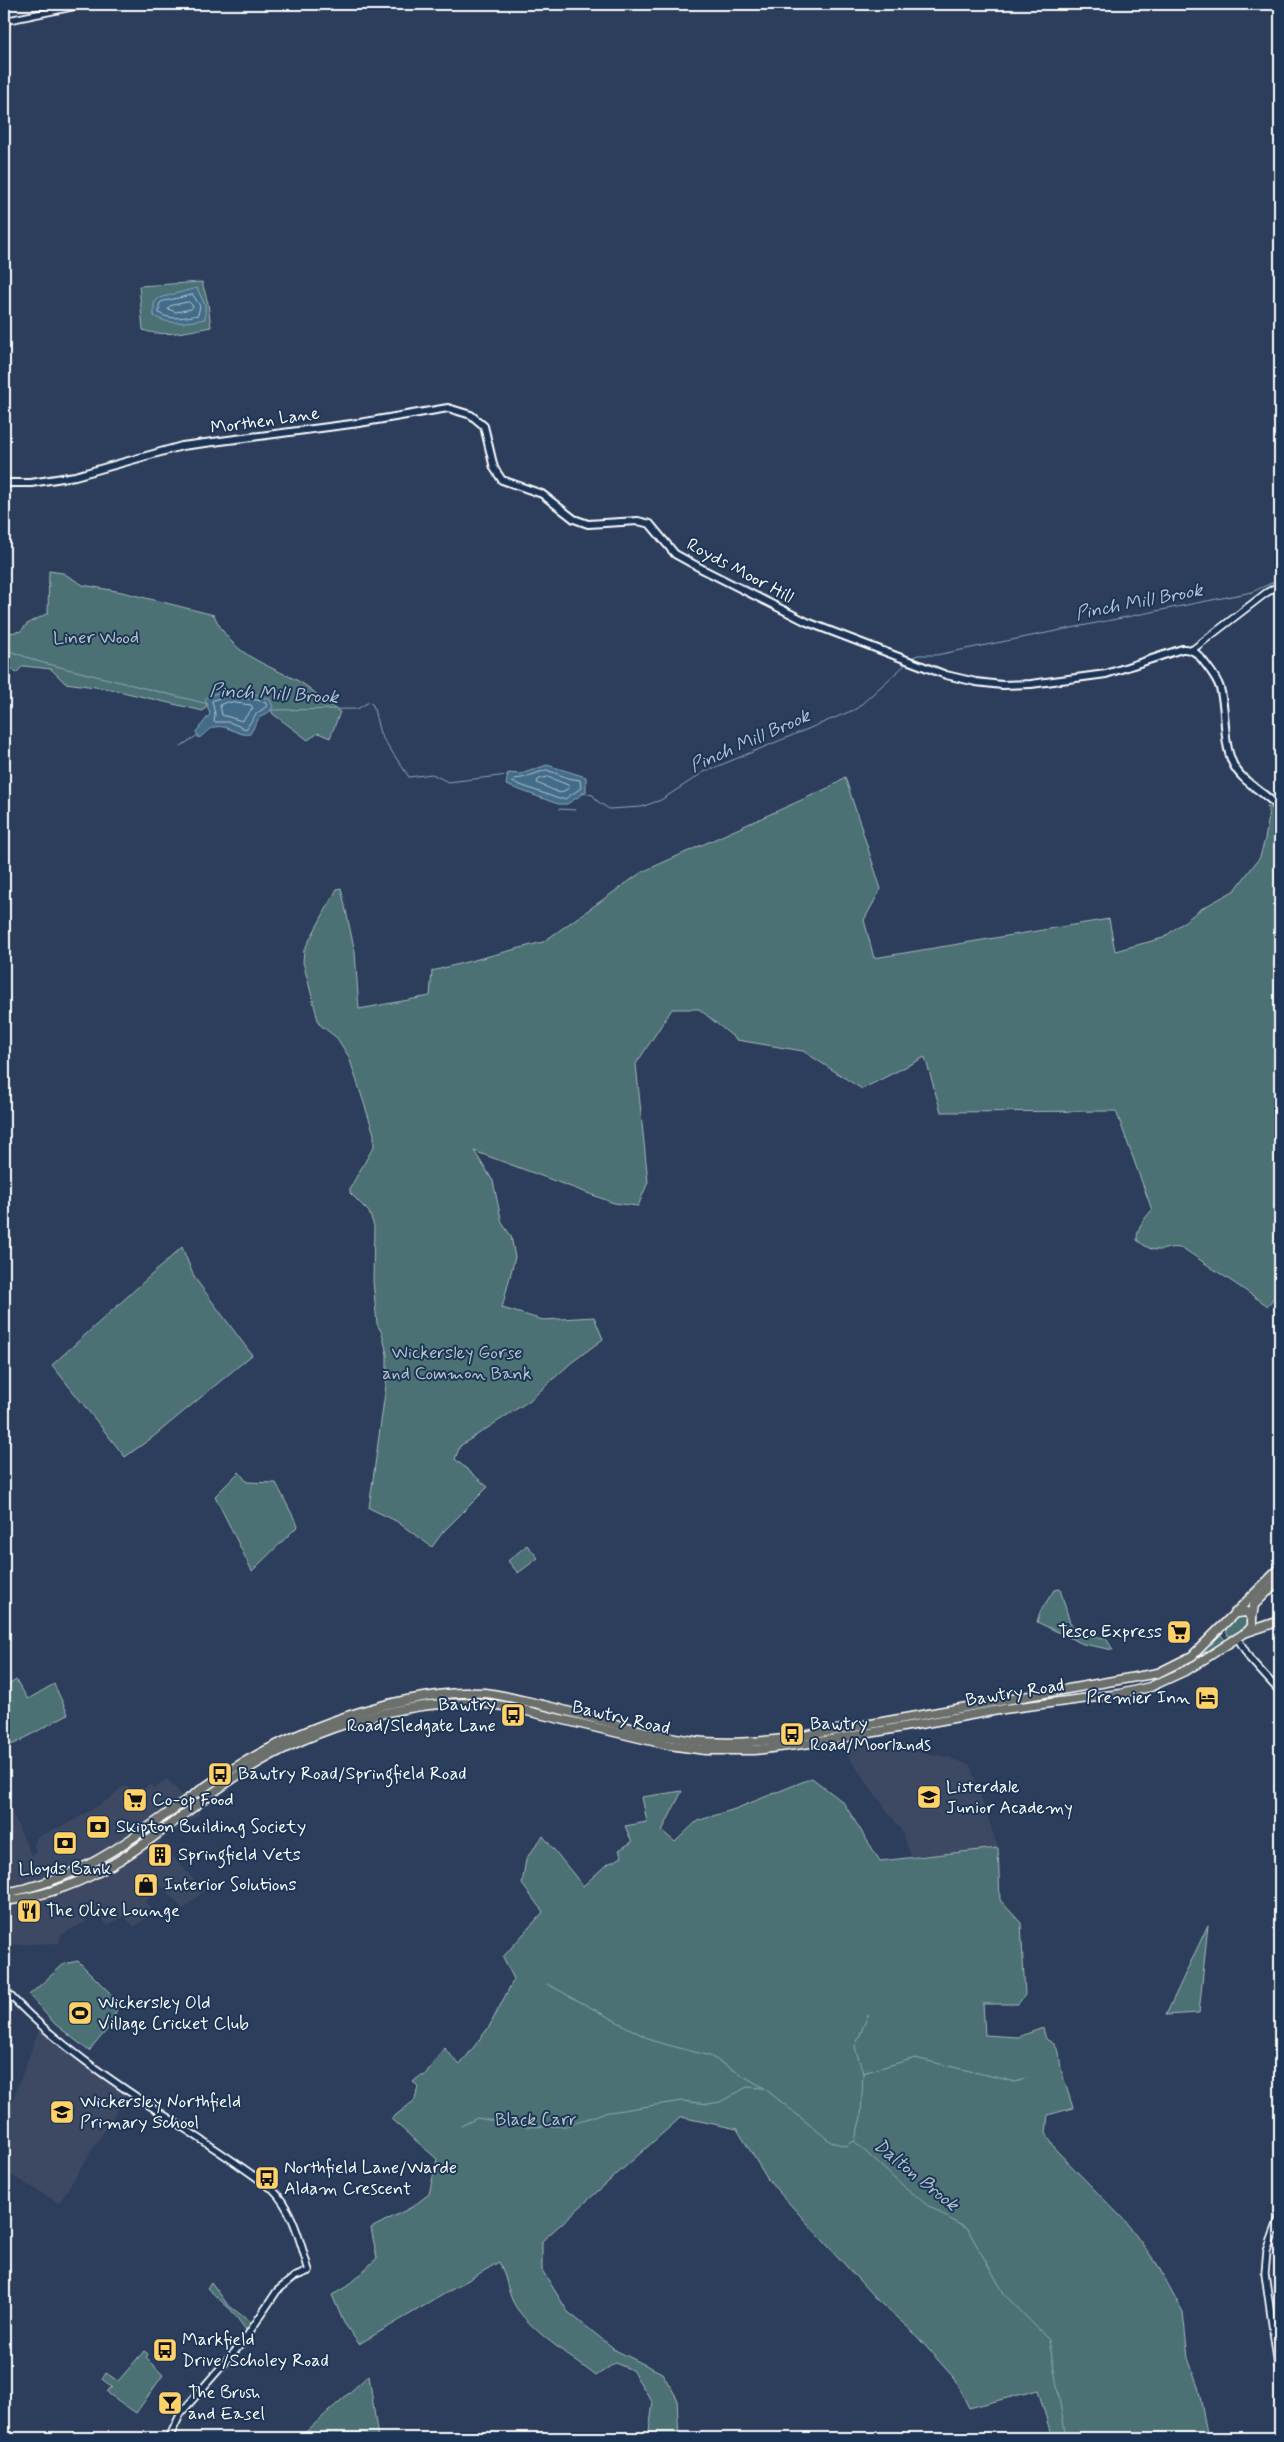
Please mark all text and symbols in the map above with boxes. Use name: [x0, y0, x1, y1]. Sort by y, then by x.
street label: Morthen Lane: [209, 401, 321, 441]
street label: Royds Moor Hill: [682, 533, 798, 609]
water label: Pinch Mill Brook: [1073, 577, 1206, 627]
park label: Liner Wood: [53, 626, 139, 650]
water label: Pinch Mill Brook: [209, 678, 340, 710]
water label: Pinch Mill Brook: [686, 703, 815, 779]
park label: Wickersley Gorse and Common Bank: [382, 1341, 532, 1386]
supermarket icon: Tesco Express: [1166, 1619, 1192, 1645]
place label: Tesco Express: [1058, 1620, 1162, 1644]
street label: Bawtry Road: [964, 1673, 1066, 1713]
hotel icon: Premier Inn: [1194, 1685, 1220, 1711]
place label: Premier Inn: [1086, 1686, 1190, 1710]
place label: Bawtry Road/Sledgate Lane: [347, 1693, 496, 1738]
street label: Bawtry Road: [570, 1695, 672, 1741]
bus stop icon: Bawtry Road/Sledgate Lane: [500, 1702, 526, 1728]
place label: Bawtry Road/Moorlands: [810, 1712, 931, 1757]
bus stop icon: Bawtry Road/Moorlands: [779, 1721, 805, 1747]
bus stop icon: Bawtry Road/Springfield Road: [207, 1761, 233, 1787]
place label: Bawtry Road/Springfield Road: [238, 1762, 467, 1788]
place label: Listerdale Junior Academy: [946, 1775, 1073, 1820]
school or university icon: Listerdale Junior Academy: [916, 1784, 942, 1810]
supermarket icon: Co-op Food: [122, 1787, 148, 1813]
place label: Co-op Food: [152, 1788, 234, 1812]
bank icon: Skipton Building Society: [85, 1814, 111, 1840]
place label: Skipton Building Society: [116, 1815, 306, 1839]
bank icon: Lloyds Bank: [52, 1830, 78, 1856]
building icon: Springfield Vets: [147, 1842, 173, 1868]
place label: Springfield Vets: [178, 1843, 301, 1869]
place label: Lloyds Bank: [18, 1857, 112, 1881]
shop icon: Interior Solutions: [133, 1872, 159, 1898]
place label: Interior Solutions: [164, 1873, 296, 1897]
restaurant icon: The Olive Lounge: [16, 1898, 42, 1924]
place label: The Olive Lounge: [46, 1899, 180, 1923]
place label: Wickersley Old Village Cricket Club: [98, 1991, 249, 2036]
sports icon: Wickersley Old Village Cricket Club: [67, 2000, 93, 2026]
place label: Wickersley Northfield Primary School: [80, 2090, 241, 2135]
school or university icon: Wickersley Northfield Primary School: [49, 2099, 75, 2125]
park label: Black Carr: [495, 2108, 577, 2132]
water label: Dalton Brook: [868, 2133, 965, 2218]
place label: Northfield Lane/Warde Aldam Crescent: [284, 2156, 457, 2201]
bus stop icon: Northfield Lane/Warde Aldam Crescent: [254, 2165, 280, 2191]
place label: Markfield Drive/Scholey Road: [182, 2328, 329, 2373]
bus stop icon: Markfield Drive/Scholey Road: [152, 2337, 178, 2363]
place label: The Brush and Easel: [188, 2381, 265, 2426]
bar icon: The Brush and Easel: [157, 2390, 183, 2416]

